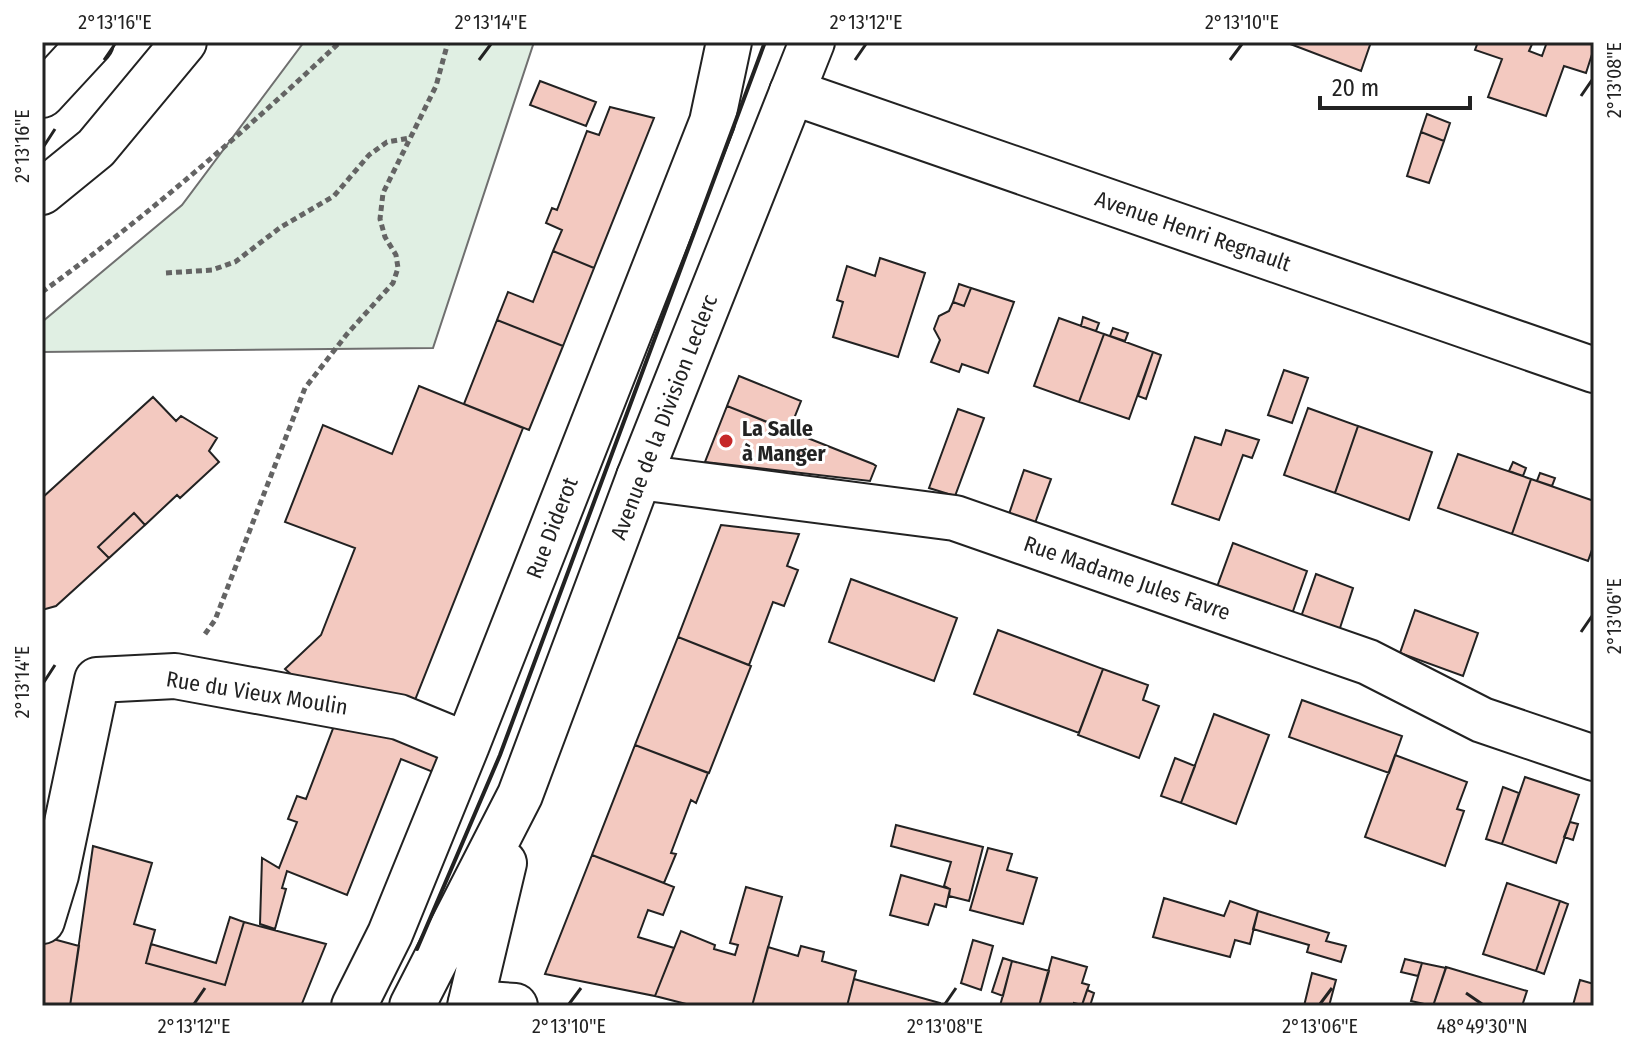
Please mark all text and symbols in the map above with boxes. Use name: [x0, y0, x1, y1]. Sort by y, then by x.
text: 2°13'16"E: [78, 10, 152, 34]
text: 2°13'14"E: [455, 10, 527, 34]
text: 2°13'12"E: [830, 10, 902, 34]
text: 2°13'10"E: [1205, 10, 1279, 34]
text: 2°13'08"E: [1602, 42, 1626, 118]
scale bar: [1320, 60, 1470, 110]
text: 20 m: [1332, 74, 1379, 102]
text: 2°13'16"E: [10, 109, 34, 183]
street label: Avenue Henri Regnault: [1092, 185, 1295, 277]
street label: Avenue de la Division Leclerc: [605, 290, 723, 543]
place label: La Salle à Manger: [742, 415, 826, 467]
marker: La Salle à Manger: [717, 432, 735, 450]
street label: Rue Diderot: [520, 473, 584, 582]
street label: Rue Madame Jules Favre: [1020, 530, 1234, 626]
text: 2°13'06"E: [1602, 578, 1626, 654]
text: 2°13'14"E: [10, 646, 34, 718]
street label: Rue du Vieux Moulin: [164, 665, 350, 721]
text: 2°13'12"E: [158, 1014, 230, 1038]
text: 2°13'10"E: [532, 1014, 606, 1038]
text: 2°13'08"E: [907, 1014, 983, 1038]
text: 2°13'06"E: [1282, 1014, 1358, 1038]
text: 48°49'30"N: [1436, 1014, 1528, 1038]

